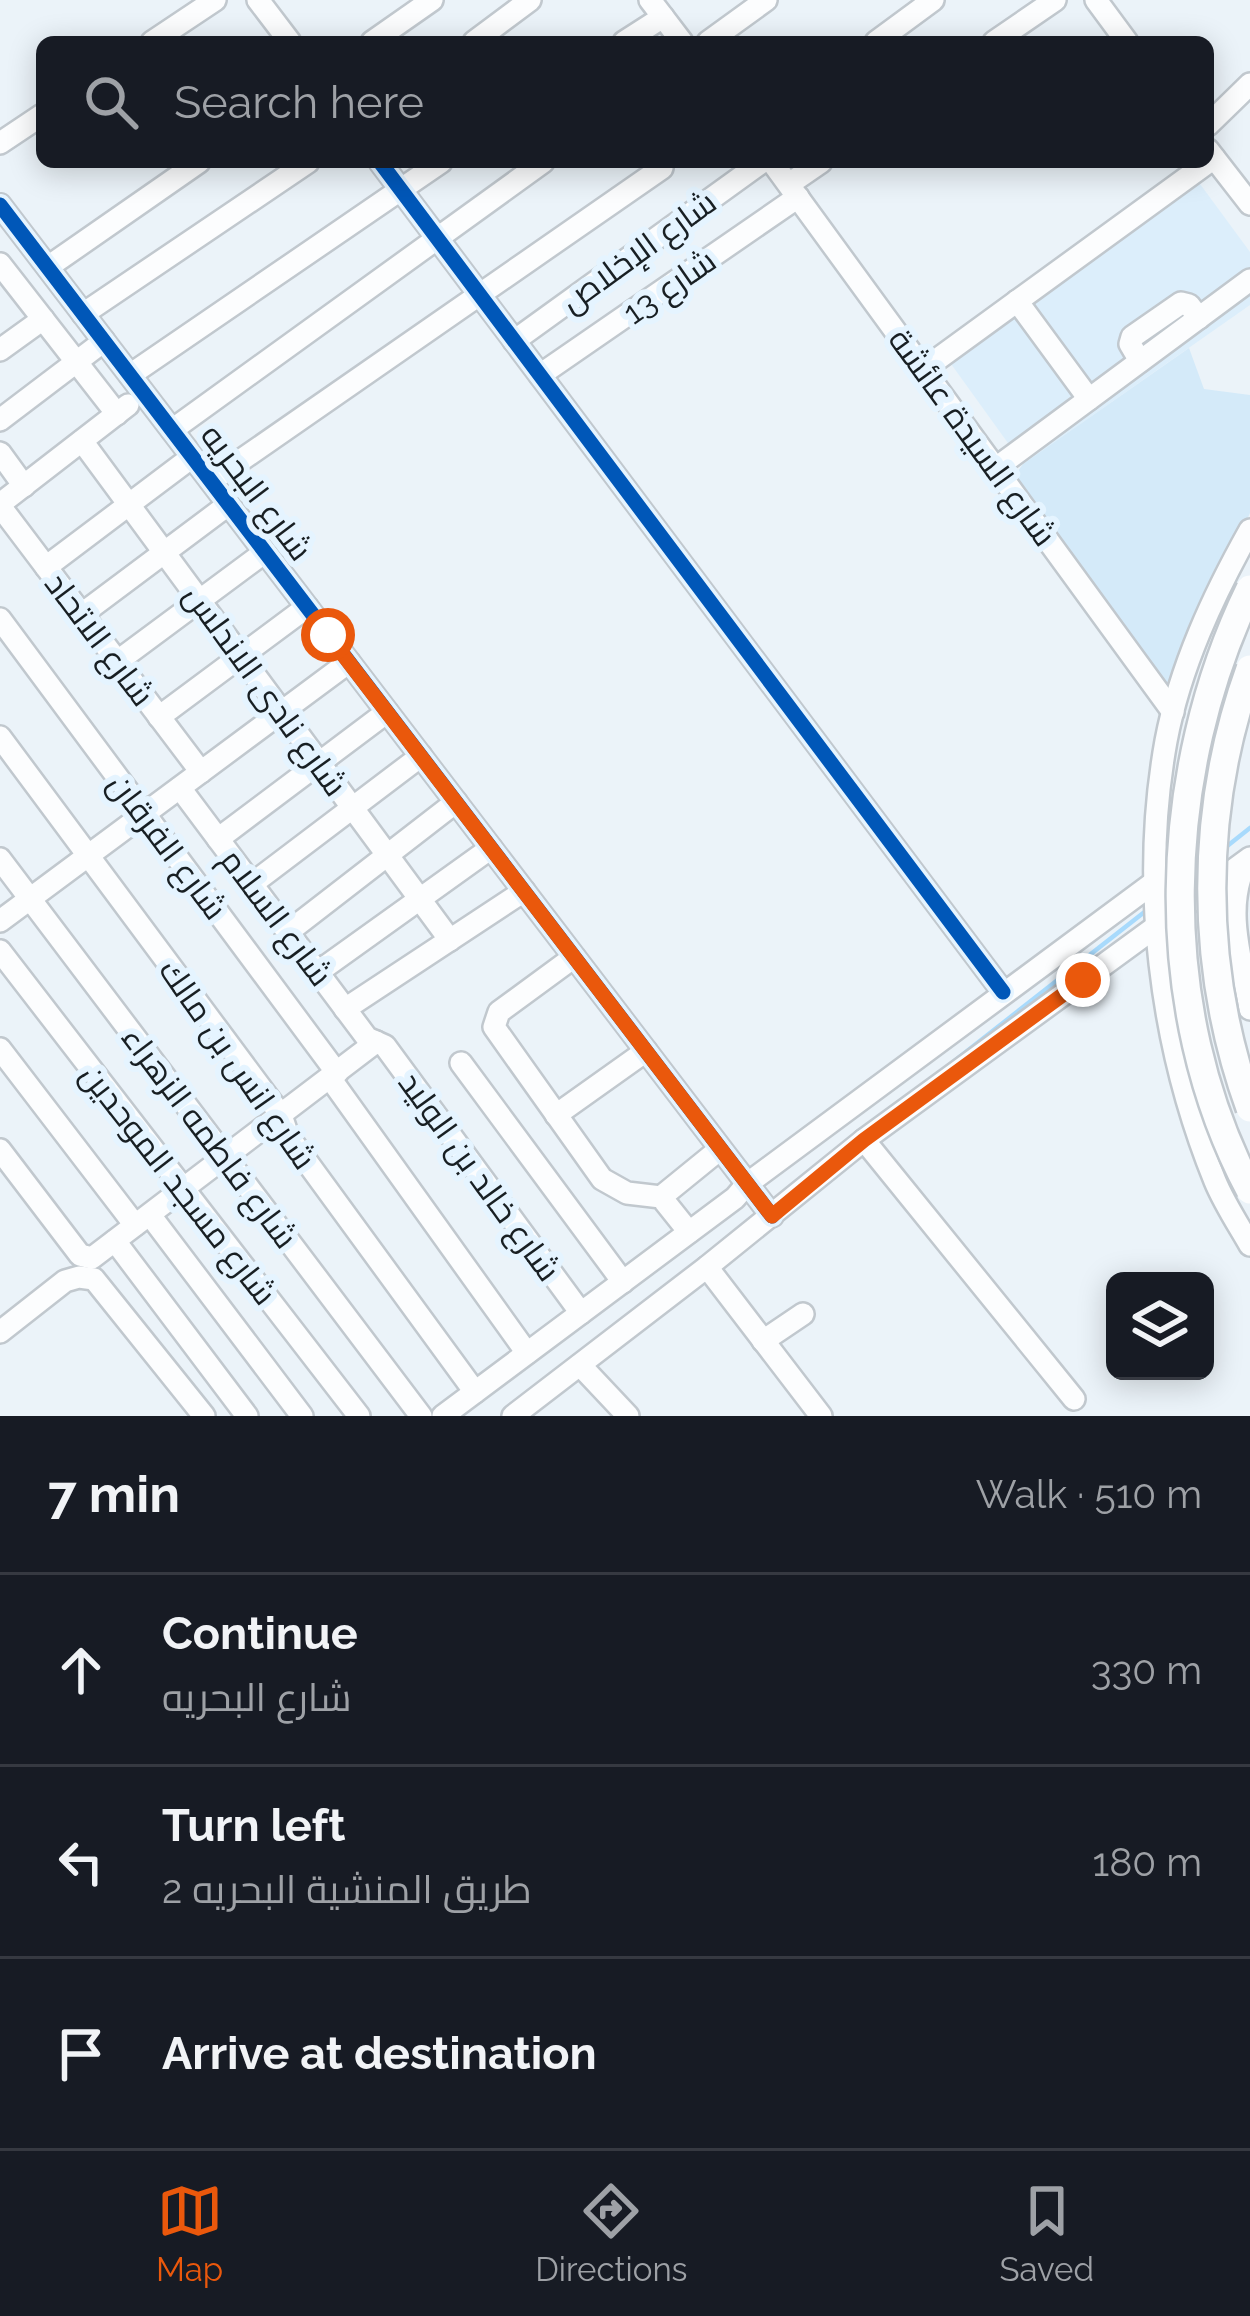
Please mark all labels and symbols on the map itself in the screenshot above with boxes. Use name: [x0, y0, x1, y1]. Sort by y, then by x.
street label: شارع الإخلاص: [553, 182, 725, 323]
street label: شارع 13: [615, 241, 725, 335]
street label: شارع السيدة عائشة: [878, 321, 1065, 555]
street label: شارع البحريه: [190, 417, 320, 570]
street label: شارع الاتحاد: [34, 565, 162, 715]
street label: شارع نادى الاندلس: [173, 577, 355, 805]
route start: [301, 608, 355, 662]
street label: شارع الفرقان: [98, 765, 235, 929]
street label: شارع السلام: [210, 841, 341, 995]
street label: شارع انس بن مالك: [148, 952, 324, 1178]
route end: [1056, 953, 1110, 1007]
street label: شارع فاطمه الزهراء: [111, 1019, 306, 1258]
street label: شارع مسجد الموحدين: [70, 1056, 285, 1314]
street label: شارع خالد بن الوليد: [388, 1064, 569, 1290]

